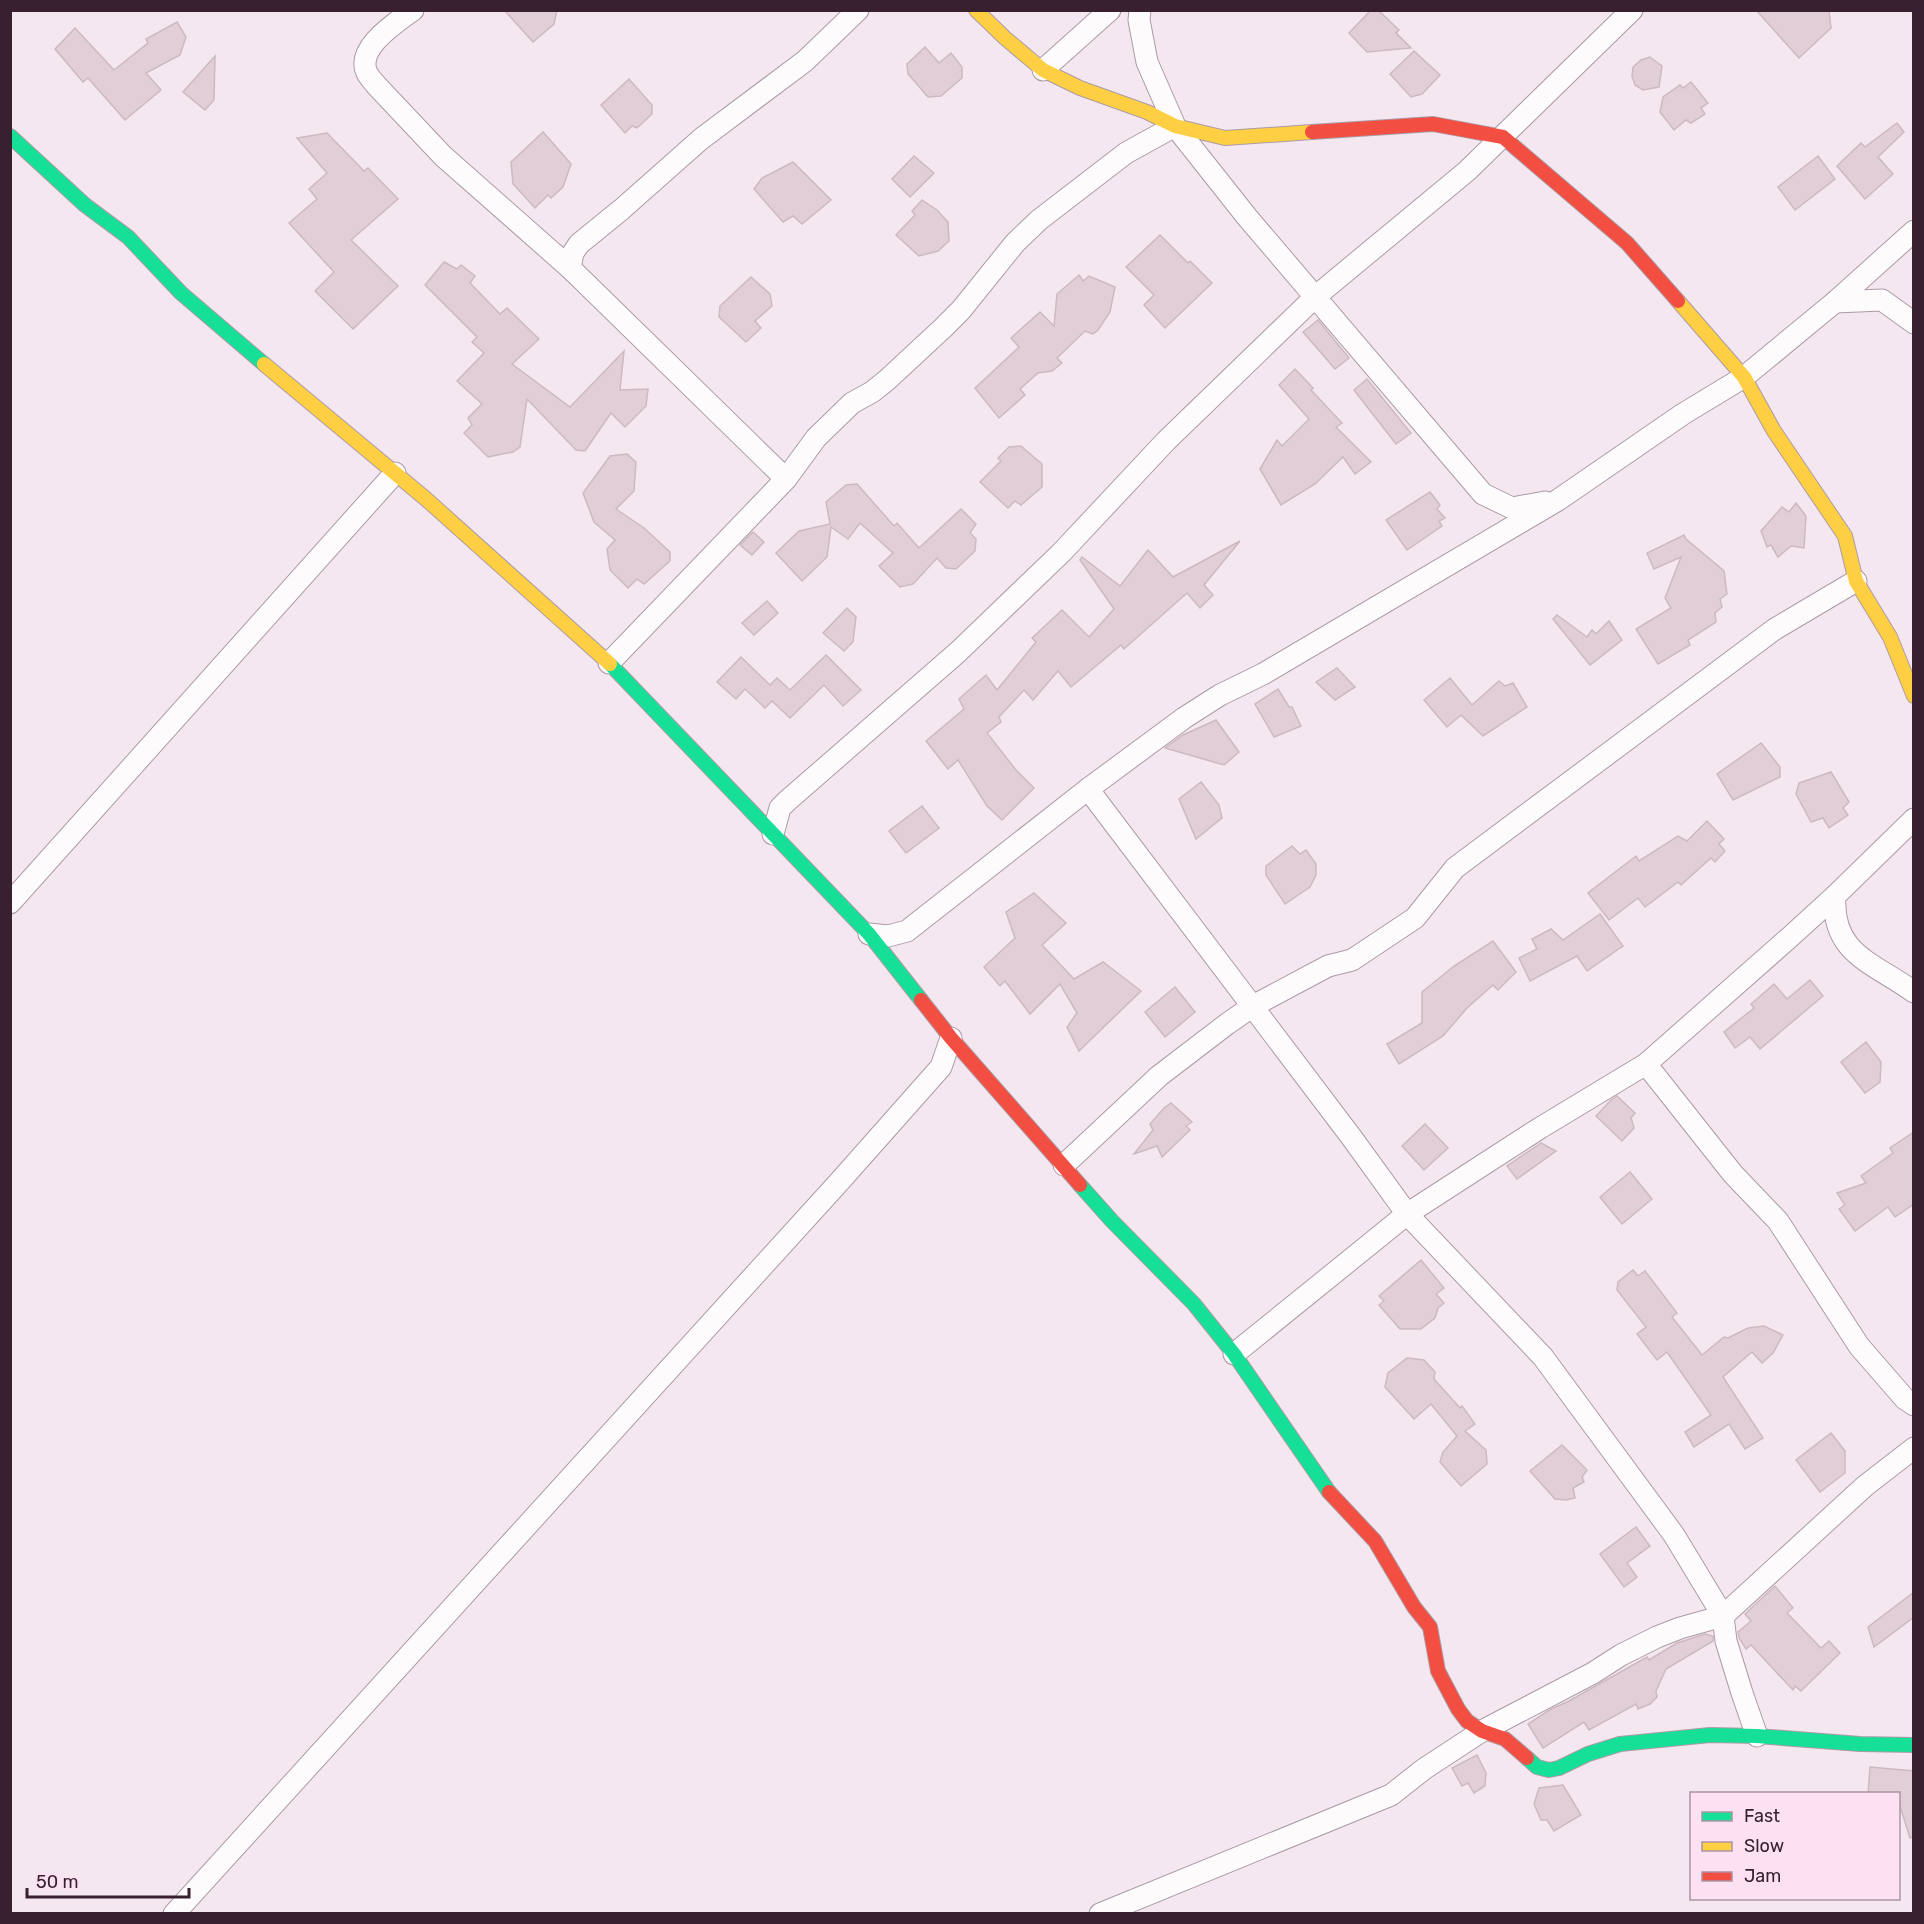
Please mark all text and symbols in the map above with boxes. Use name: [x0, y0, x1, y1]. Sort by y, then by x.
legend: [1690, 1792, 1900, 1900]
text: Fast: [1744, 1805, 1780, 1827]
text: Slow: [1744, 1835, 1784, 1857]
scale bar: [27, 1861, 189, 1899]
text: Jam: [1744, 1865, 1781, 1887]
text: 50 m: [36, 1871, 79, 1893]

